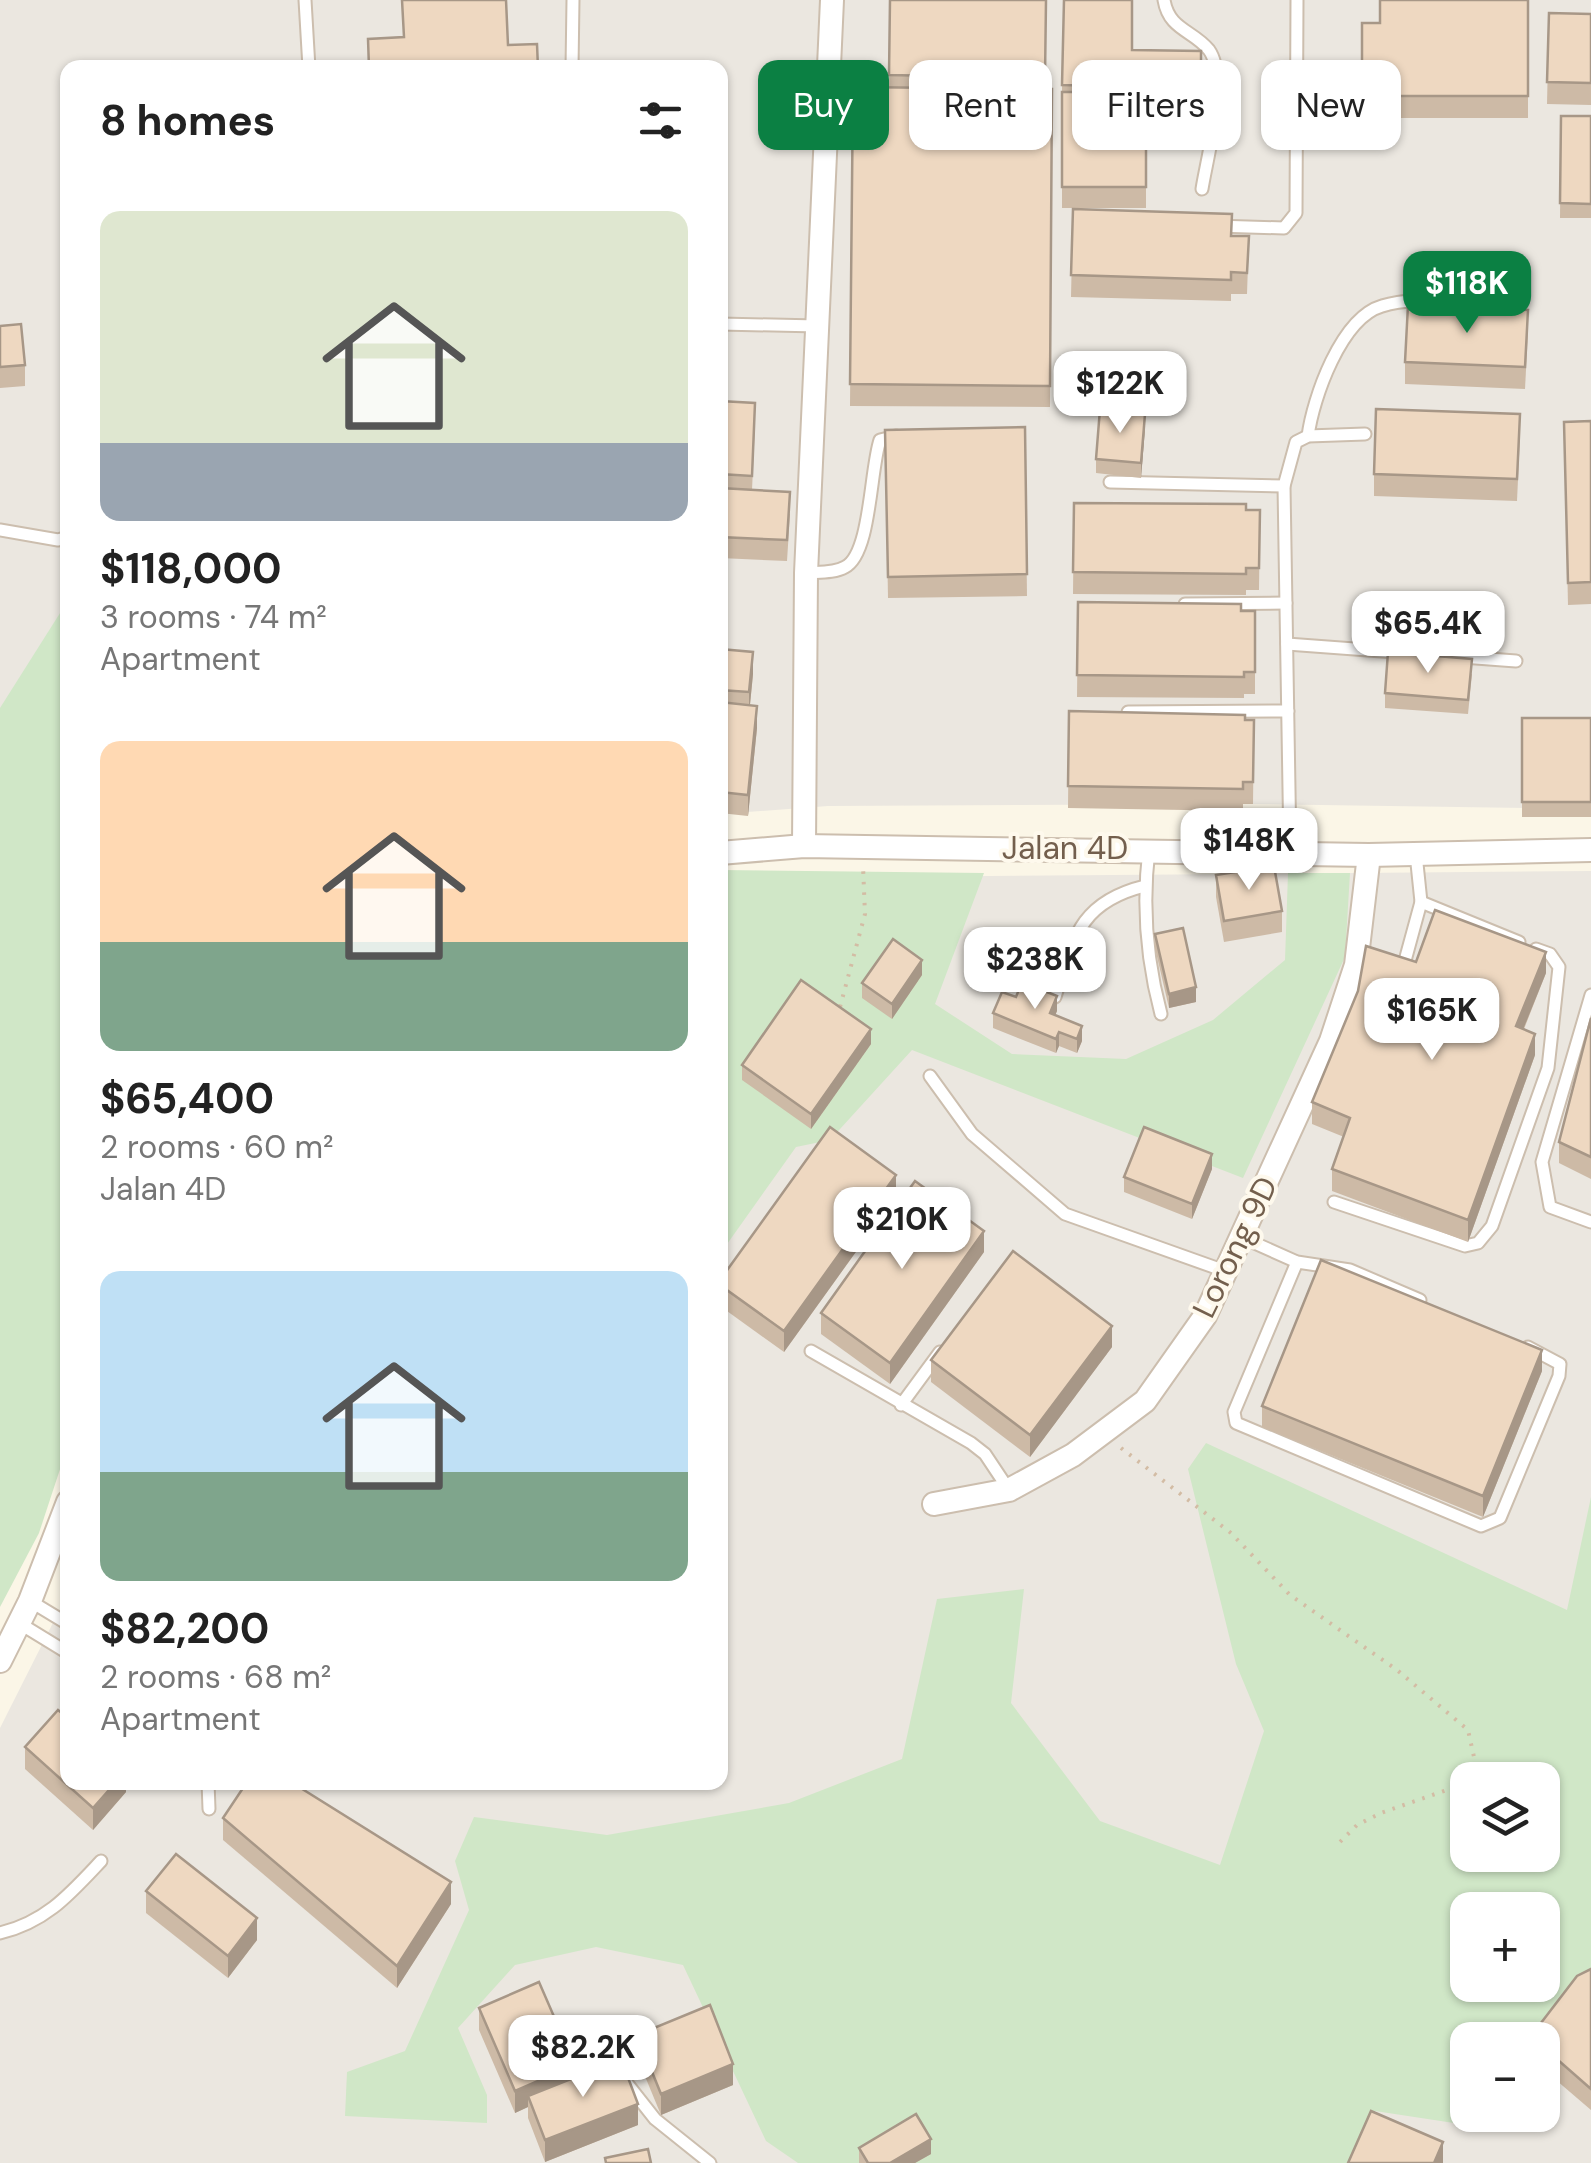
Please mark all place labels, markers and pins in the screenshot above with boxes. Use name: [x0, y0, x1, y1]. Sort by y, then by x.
pin: $118K: [1397, 251, 1537, 336]
pin: $122K: [1050, 351, 1190, 436]
pin: $65.4K: [1347, 591, 1509, 676]
pin: $148K: [1179, 808, 1319, 893]
pin: $238K: [965, 927, 1105, 1012]
pin: $165K: [1362, 978, 1502, 1063]
pin: $210K: [832, 1187, 972, 1272]
pin: $82.2K: [502, 2015, 664, 2100]

